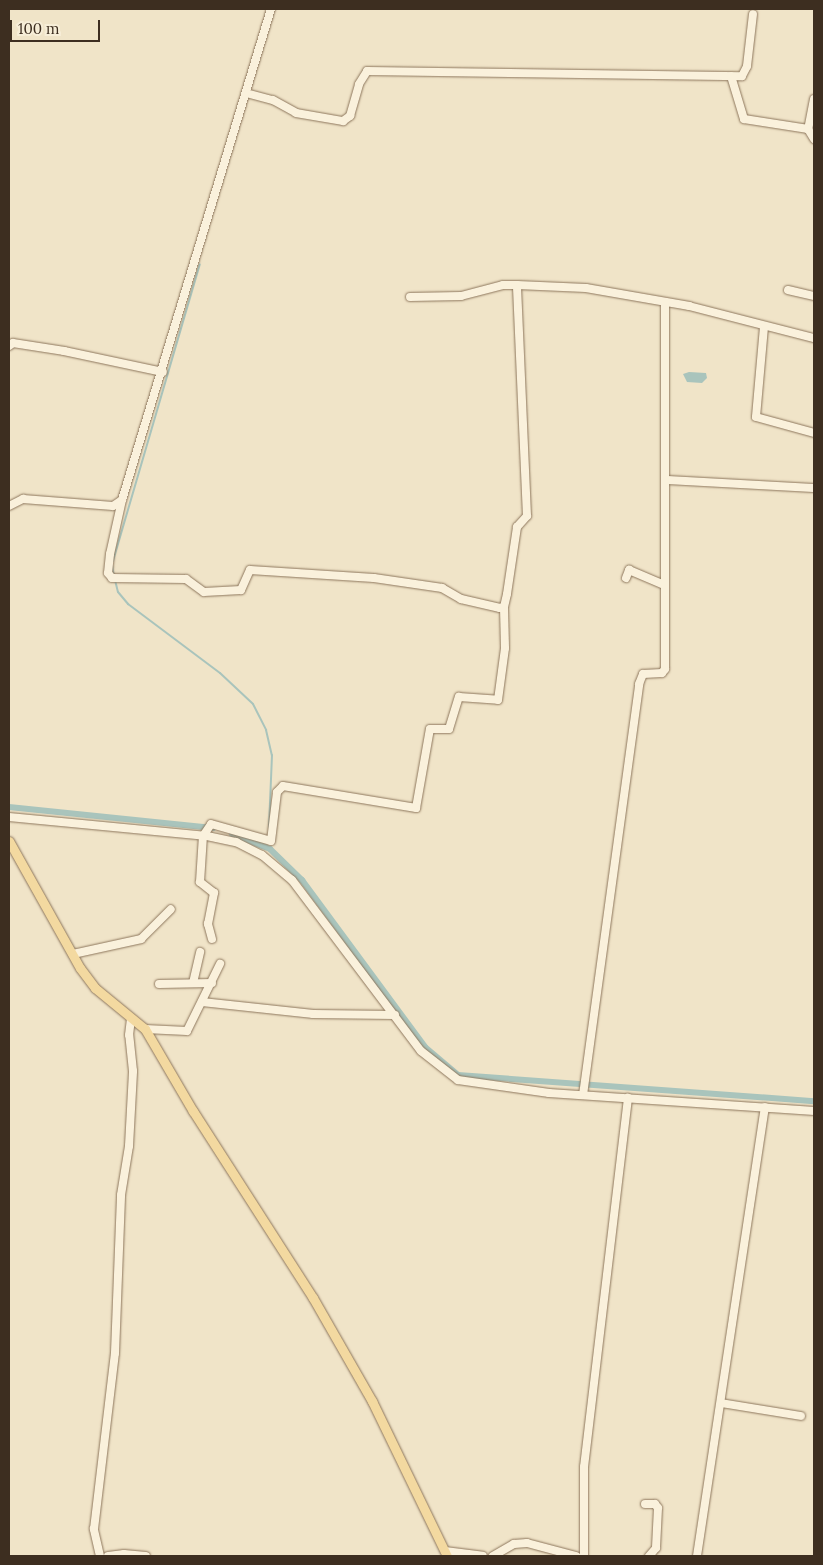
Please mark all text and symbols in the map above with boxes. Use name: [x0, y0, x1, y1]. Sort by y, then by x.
scale bar: [12, 10, 102, 42]
text: 100 m: [18, 19, 59, 38]

